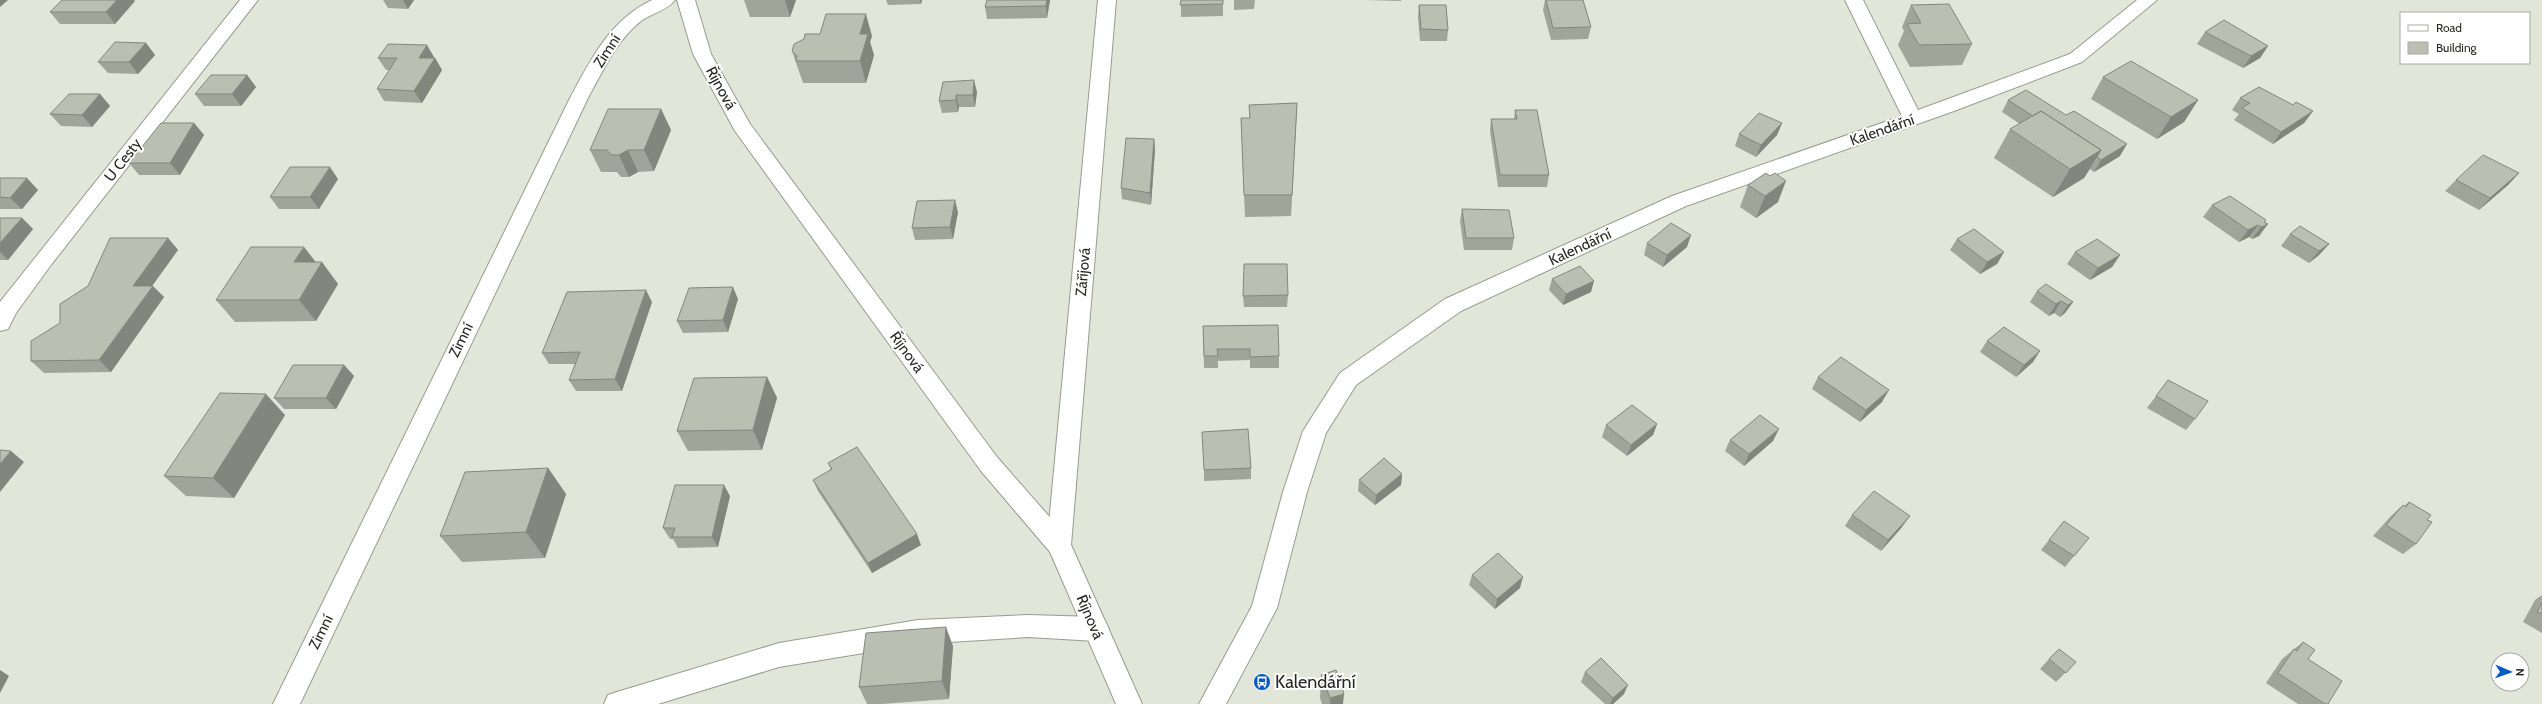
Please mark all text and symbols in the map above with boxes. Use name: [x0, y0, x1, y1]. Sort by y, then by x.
legend: [2400, 12, 2530, 64]
text: Road: [2436, 20, 2462, 35]
street label: Zimní: [590, 31, 624, 71]
text: Building: [2436, 40, 2478, 55]
street label: Říjnová: [702, 63, 741, 113]
street label: Kalendářní: [1847, 111, 1917, 149]
street label: U Cesty: [101, 135, 146, 185]
street label: Kalendářní: [1546, 225, 1614, 269]
street label: Zářijová: [1072, 246, 1094, 297]
street label: Zimní: [445, 320, 477, 360]
street label: Říjnová: [886, 327, 929, 377]
street label: Říjnová: [1073, 592, 1109, 643]
street label: Zimní: [305, 612, 337, 652]
north arrow: [2490, 652, 2530, 692]
text: N: [2513, 668, 2527, 676]
place label: Kalendářní: [1275, 671, 1356, 693]
bus stop icon: Kalendářní: [1252, 672, 1272, 692]

